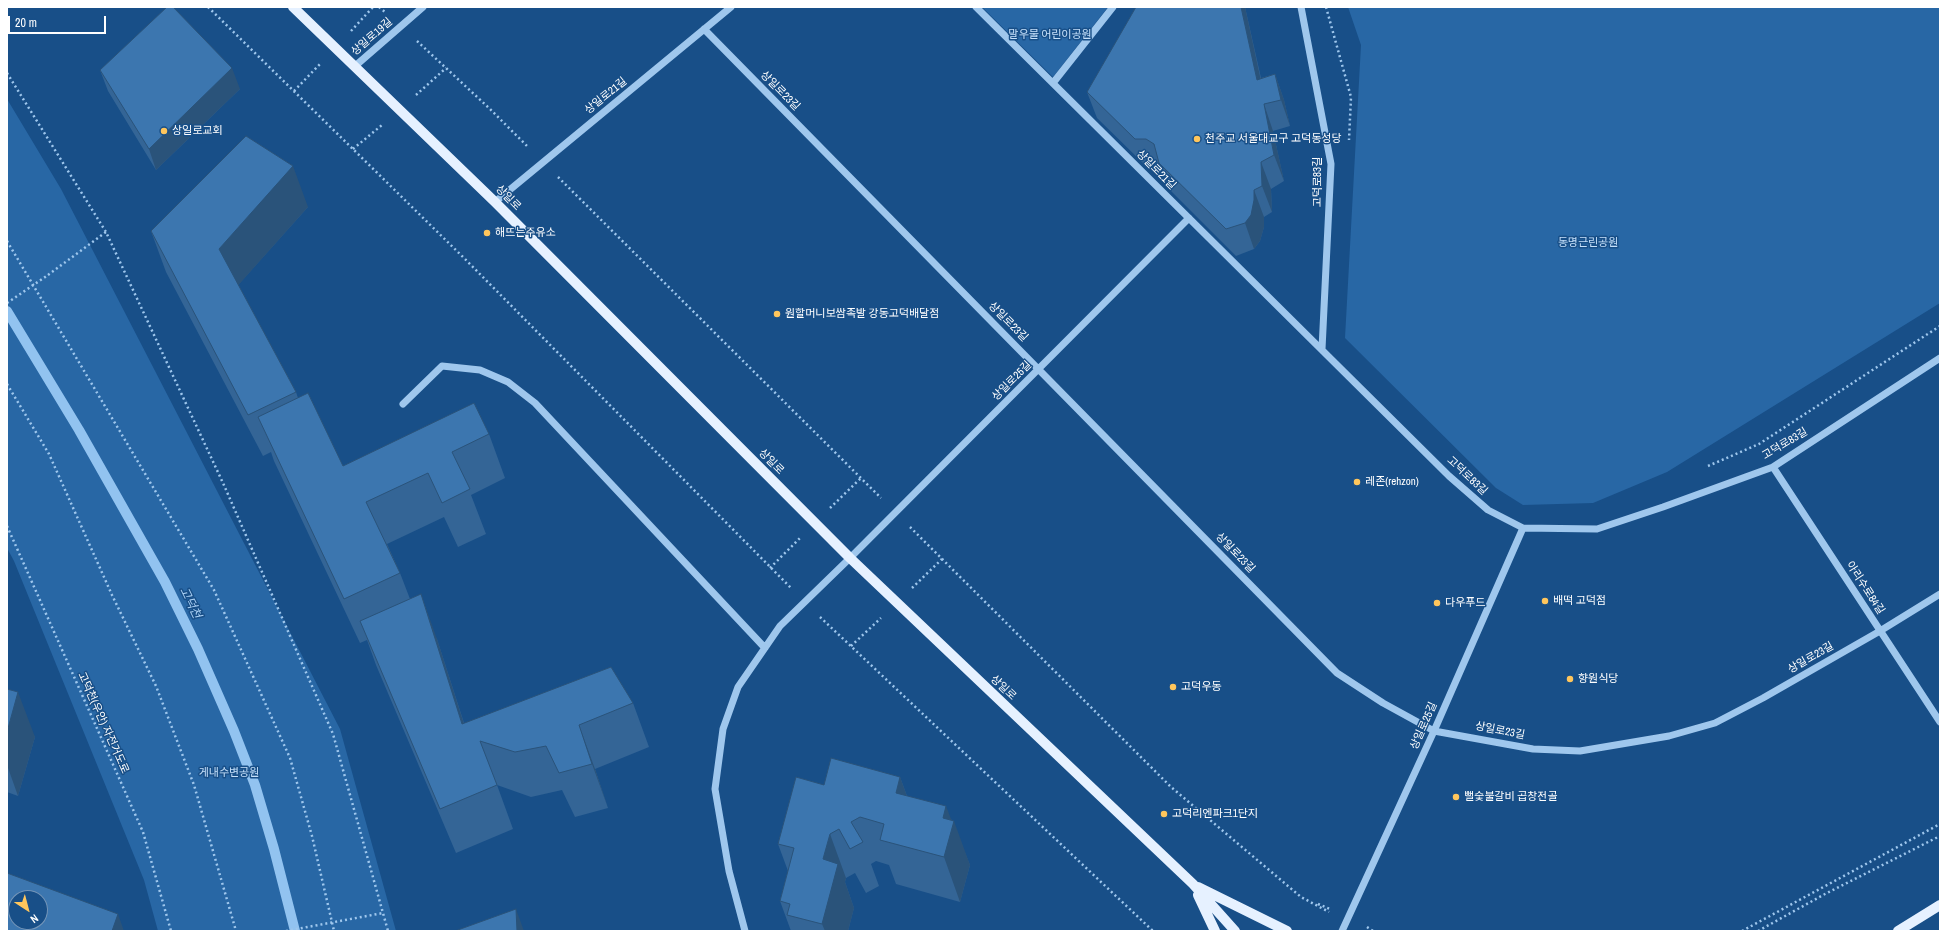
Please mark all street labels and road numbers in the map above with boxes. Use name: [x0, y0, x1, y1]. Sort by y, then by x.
street label: 상일로19길: [349, 15, 395, 59]
street label: 상일로23길: [757, 68, 803, 114]
street label: 상일로21길: [582, 75, 630, 117]
street label: 상일로21길: [1133, 147, 1179, 193]
street label: 고덕로83길: [1311, 157, 1325, 207]
street label: 상일로: [493, 183, 523, 213]
street label: 상일로23길: [985, 299, 1031, 345]
street label: 상일로25길: [989, 358, 1035, 404]
street label: 고덕로83길: [1760, 425, 1810, 463]
street label: 상일로: [756, 447, 786, 477]
street label: 고덕로83길: [1444, 454, 1490, 498]
street label: 상일로23길: [1213, 530, 1257, 576]
street label: 아리수로84길: [1843, 559, 1887, 617]
street label: 상일로23길: [1786, 640, 1836, 676]
street label: 고덕천(우안) 자전거도로: [75, 670, 131, 776]
street label: 상일로: [987, 673, 1019, 703]
street label: 상일로25길: [1408, 700, 1440, 752]
street label: 상일로23길: [1474, 720, 1526, 742]

